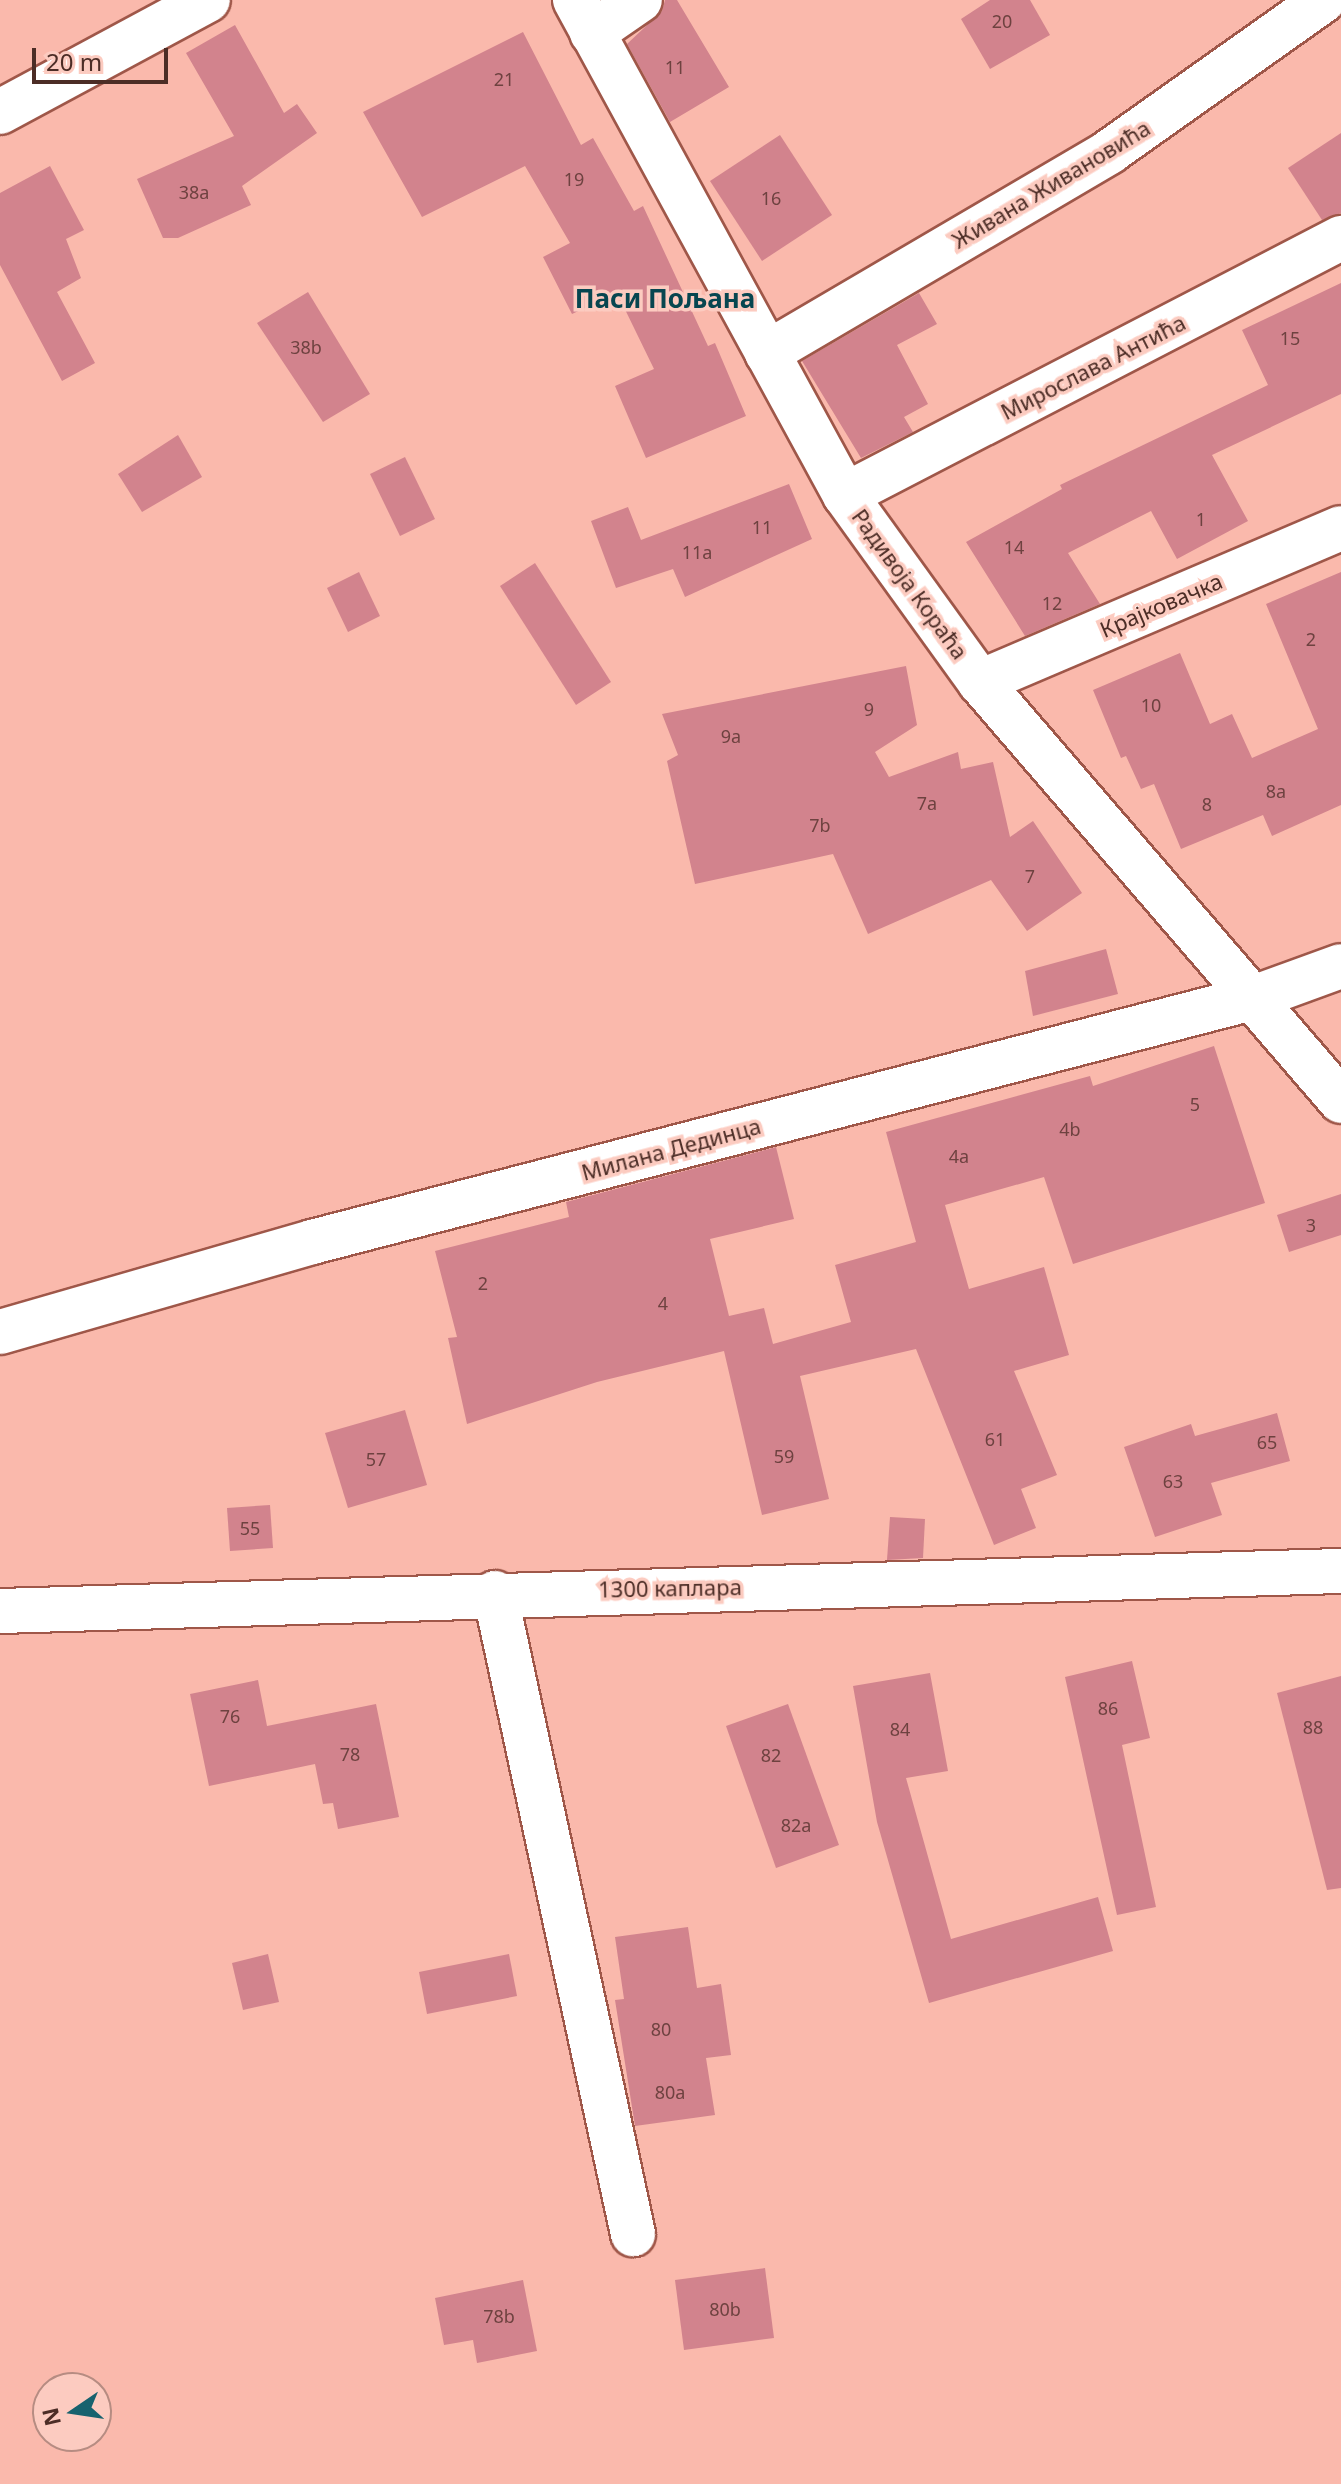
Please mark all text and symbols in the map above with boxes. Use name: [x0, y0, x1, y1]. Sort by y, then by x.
house number: 20: [992, 10, 1012, 32]
scale bar: [36, 32, 172, 82]
text: 20 m: [46, 45, 102, 78]
house number: 11: [665, 56, 685, 78]
house number: 21: [494, 68, 514, 90]
street label: Живана Живановића: [947, 114, 1155, 254]
house number: 19: [564, 168, 584, 190]
house number: 38a: [179, 181, 209, 203]
house number: 16: [761, 187, 781, 209]
district label: Паси Пољана: [575, 283, 755, 315]
street label: Мирослава Антића: [996, 309, 1190, 425]
house number: 15: [1280, 327, 1300, 349]
house number: 38b: [290, 336, 322, 358]
street label: Радивоја Кораћа: [847, 504, 973, 664]
house number: 1: [1196, 508, 1206, 530]
house number: 11: [752, 516, 772, 538]
house number: 14: [1004, 536, 1024, 558]
house number: 11a: [682, 541, 712, 563]
street label: Крајковачка: [1096, 567, 1226, 643]
house number: 12: [1042, 592, 1062, 614]
house number: 2: [1306, 628, 1316, 650]
house number: 10: [1141, 694, 1161, 716]
house number: 9: [864, 698, 874, 720]
house number: 9a: [721, 725, 741, 747]
house number: 8a: [1266, 780, 1286, 802]
house number: 7a: [917, 792, 937, 814]
house number: 8: [1202, 793, 1212, 815]
house number: 7b: [809, 814, 831, 836]
house number: 7: [1025, 865, 1035, 887]
house number: 5: [1190, 1093, 1200, 1115]
street label: Милана Дединца: [579, 1112, 763, 1186]
house number: 4b: [1059, 1118, 1081, 1140]
house number: 4a: [949, 1145, 969, 1167]
house number: 3: [1306, 1214, 1316, 1236]
house number: 2: [478, 1272, 488, 1294]
house number: 4: [658, 1292, 668, 1314]
house number: 61: [985, 1428, 1005, 1450]
house number: 65: [1257, 1431, 1277, 1453]
house number: 59: [774, 1445, 794, 1467]
house number: 57: [366, 1448, 386, 1470]
house number: 63: [1163, 1470, 1183, 1492]
house number: 55: [240, 1517, 260, 1539]
street label: 1300 каплара: [598, 1574, 742, 1602]
house number: 86: [1098, 1697, 1118, 1719]
house number: 76: [220, 1705, 240, 1727]
house number: 88: [1303, 1716, 1323, 1738]
house number: 84: [890, 1718, 910, 1740]
house number: 78: [340, 1743, 360, 1765]
house number: 82: [761, 1744, 781, 1766]
house number: 82a: [781, 1814, 811, 1836]
house number: 80: [651, 2018, 671, 2040]
house number: 80a: [655, 2081, 685, 2103]
house number: 80b: [709, 2298, 741, 2320]
house number: 78b: [483, 2305, 515, 2327]
north arrow: [32, 2372, 112, 2452]
text: N: [34, 2405, 67, 2429]

